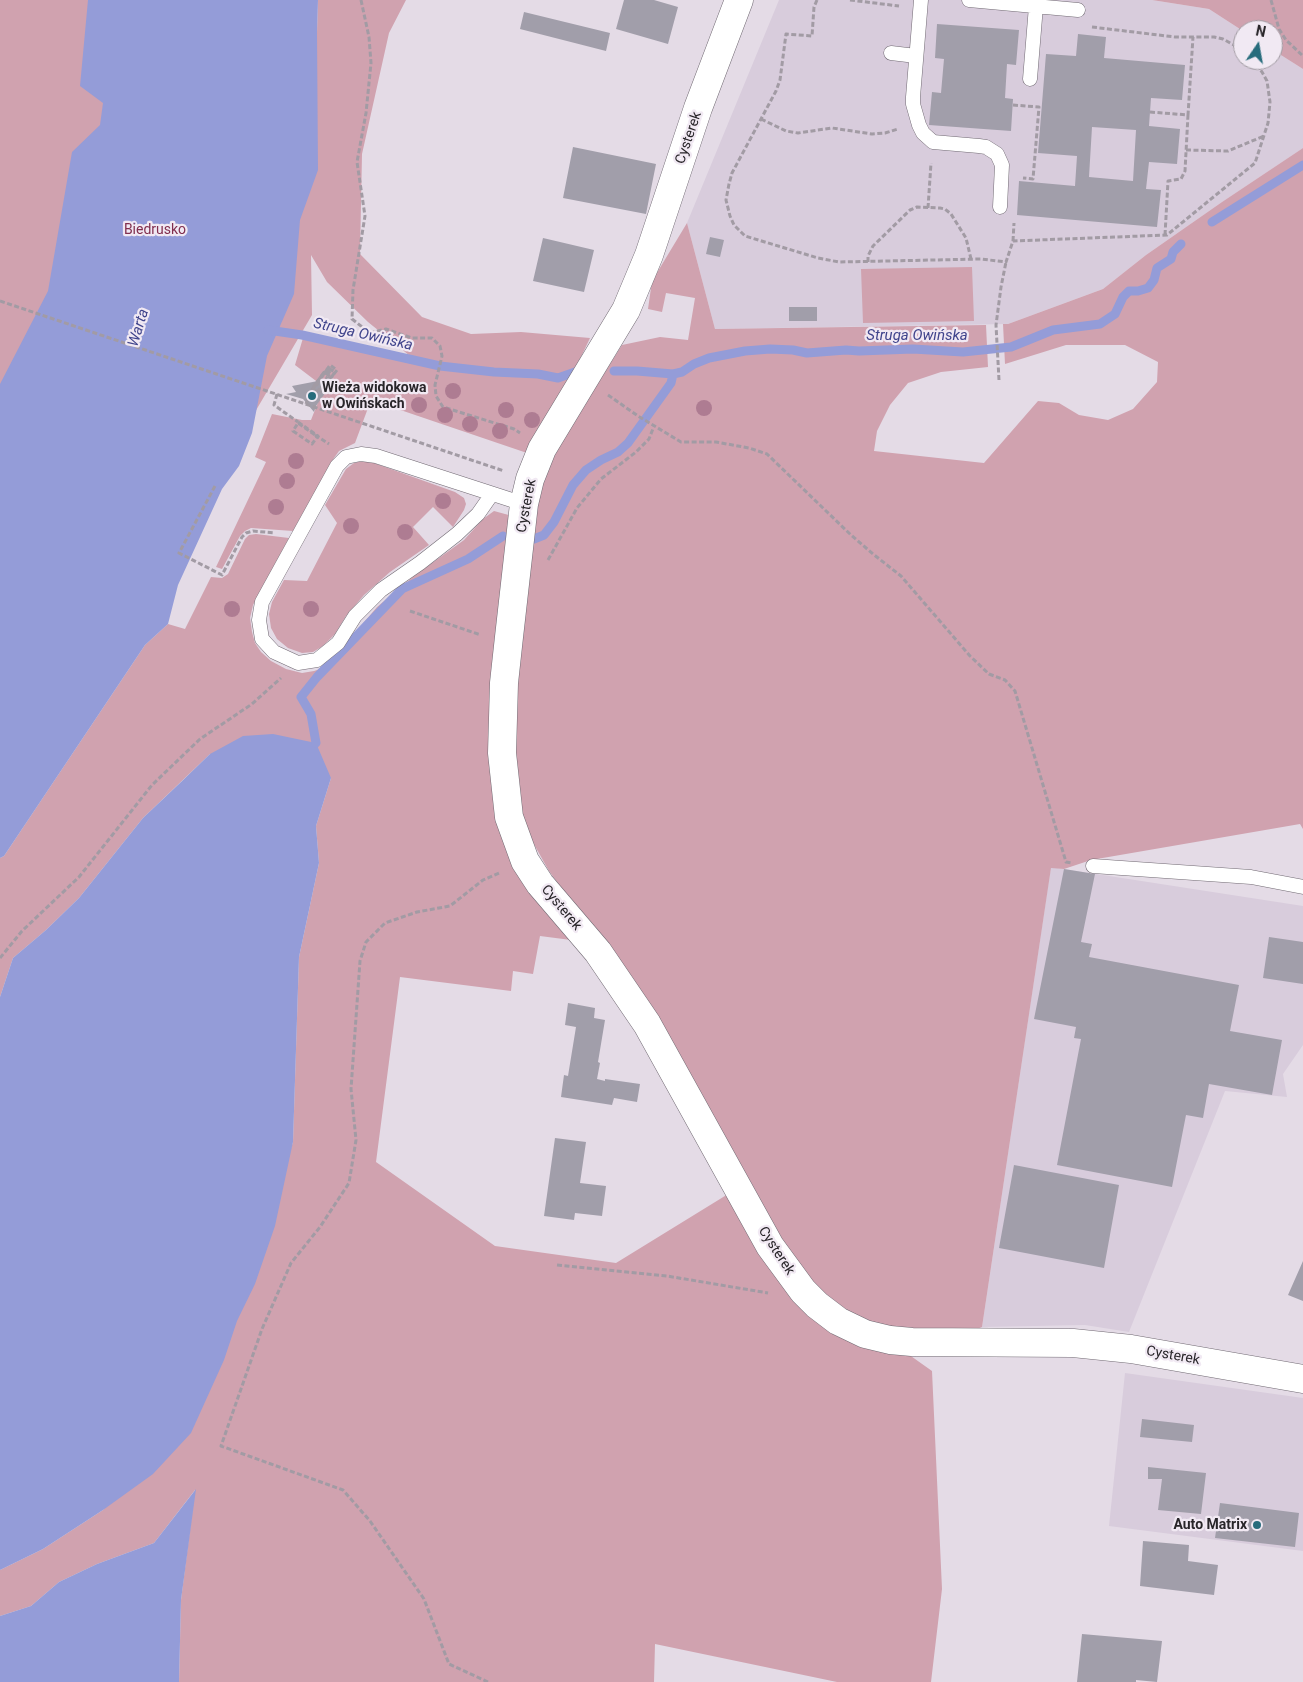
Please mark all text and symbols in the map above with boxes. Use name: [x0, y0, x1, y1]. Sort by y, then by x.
north arrow: [1233, 20, 1283, 70]
text: N: [1254, 22, 1267, 40]
street label: Cysterek: [672, 110, 706, 166]
park label: Biedrusko: [124, 222, 186, 238]
water label: Warta: [125, 307, 153, 349]
water label: Struga Owińska: [312, 315, 414, 355]
water label: Struga Owińska: [866, 327, 968, 345]
place label: Wieża widokowa w Owińskach: [322, 380, 427, 412]
marker: Wieża widokowa w Owińskach: [306, 390, 318, 402]
street label: Cysterek: [514, 478, 540, 534]
street label: Cysterek: [537, 882, 585, 934]
street label: Cysterek: [754, 1224, 798, 1278]
street label: Cysterek: [1145, 1343, 1201, 1369]
place label: Auto Matrix: [1173, 1517, 1247, 1533]
marker: Auto Matrix: [1251, 1519, 1263, 1531]

